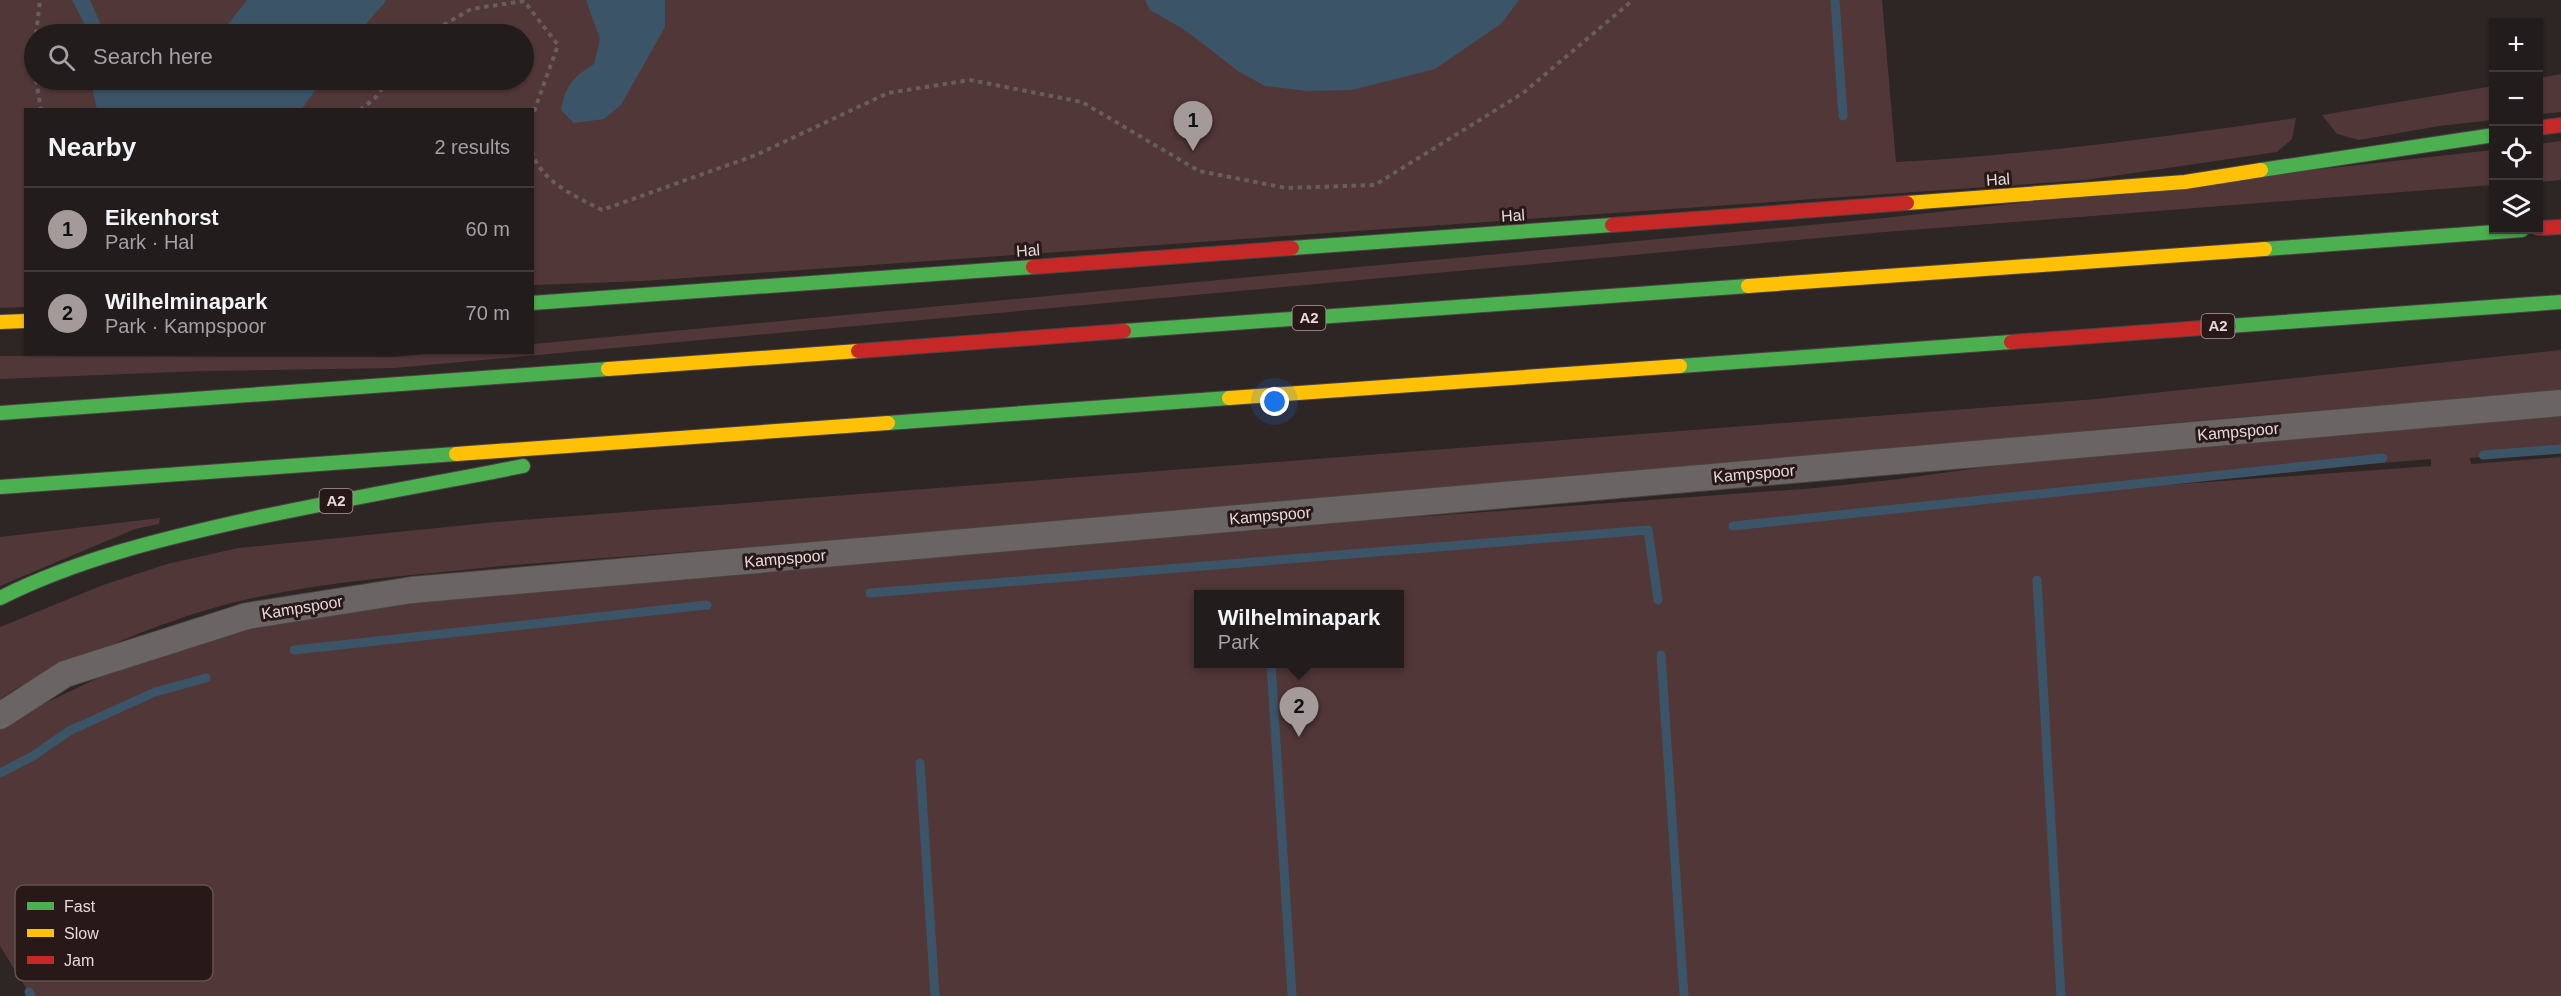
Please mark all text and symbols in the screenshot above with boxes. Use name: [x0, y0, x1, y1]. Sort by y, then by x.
map controls: [2489, 18, 2543, 234]
button: +: [2489, 18, 2543, 72]
search box: [24, 24, 534, 90]
icon: search: [45, 41, 78, 74]
text: Search here: [93, 44, 213, 69]
button: −: [2489, 72, 2543, 126]
pin: 1: [1174, 102, 1212, 151]
button: locate: [2489, 126, 2543, 180]
text: Nearby: [48, 132, 136, 162]
text: 2 results: [434, 136, 510, 158]
street label: Hal: [1985, 170, 2011, 189]
button: layers: [2489, 180, 2543, 234]
text: Eikenhorst: [105, 205, 219, 230]
street label: Hal: [1500, 206, 1526, 225]
text: 1: [62, 218, 73, 240]
text: 60 m: [466, 218, 510, 240]
text: Park · Hal: [105, 231, 194, 253]
street label: Hal: [1015, 241, 1041, 260]
text: Wilhelminapark: [105, 289, 267, 314]
text: 2: [62, 302, 73, 324]
text: 70 m: [466, 302, 510, 324]
road number: A2: [1292, 306, 1326, 330]
road number: A2: [2202, 314, 2234, 338]
text: Park · Kampspoor: [105, 315, 266, 337]
your location: [1260, 387, 1289, 416]
street label: Kampspoor: [2197, 419, 2280, 444]
street label: Kampspoor: [1713, 461, 1796, 486]
road number: A2: [320, 489, 352, 513]
street label: Kampspoor: [1229, 503, 1312, 528]
street label: Kampspoor: [744, 546, 827, 571]
popup: [1194, 590, 1404, 668]
street label: Kampspoor: [260, 593, 344, 622]
text: Wilhelminapark: [1218, 605, 1380, 630]
text: Park: [1218, 631, 1259, 653]
pin: 2: [1280, 688, 1318, 737]
legend: [15, 885, 213, 981]
text: Fast: [64, 898, 96, 915]
text: Slow: [64, 925, 99, 942]
text: Jam: [64, 952, 94, 969]

